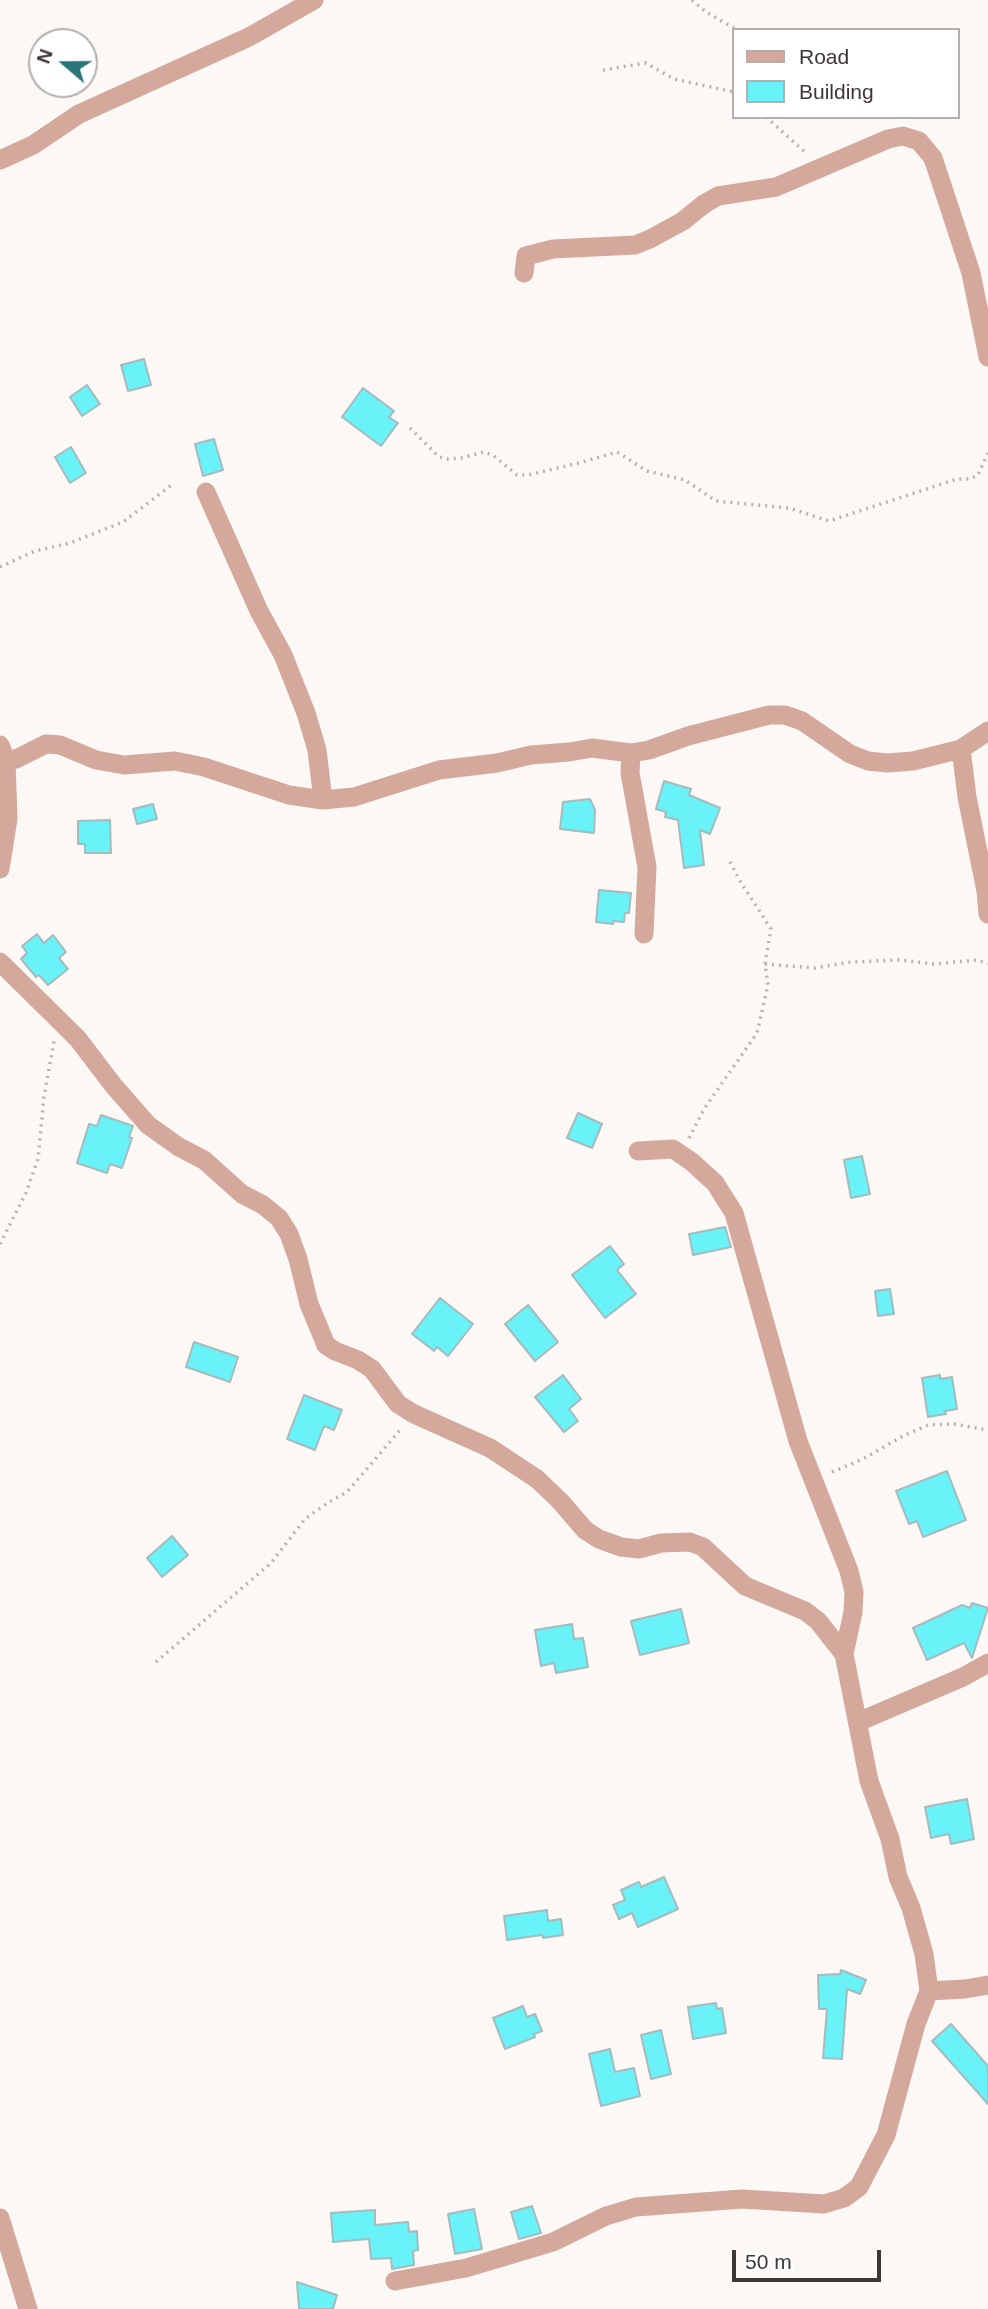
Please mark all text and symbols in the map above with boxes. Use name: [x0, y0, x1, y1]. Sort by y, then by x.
north arrow: [28, 28, 98, 98]
legend: [732, 28, 960, 119]
text: Road: [799, 45, 849, 68]
text: N: [32, 46, 57, 66]
text: Building: [799, 80, 874, 103]
scale bar: [736, 2236, 885, 2280]
text: 50 m: [745, 2250, 792, 2273]

